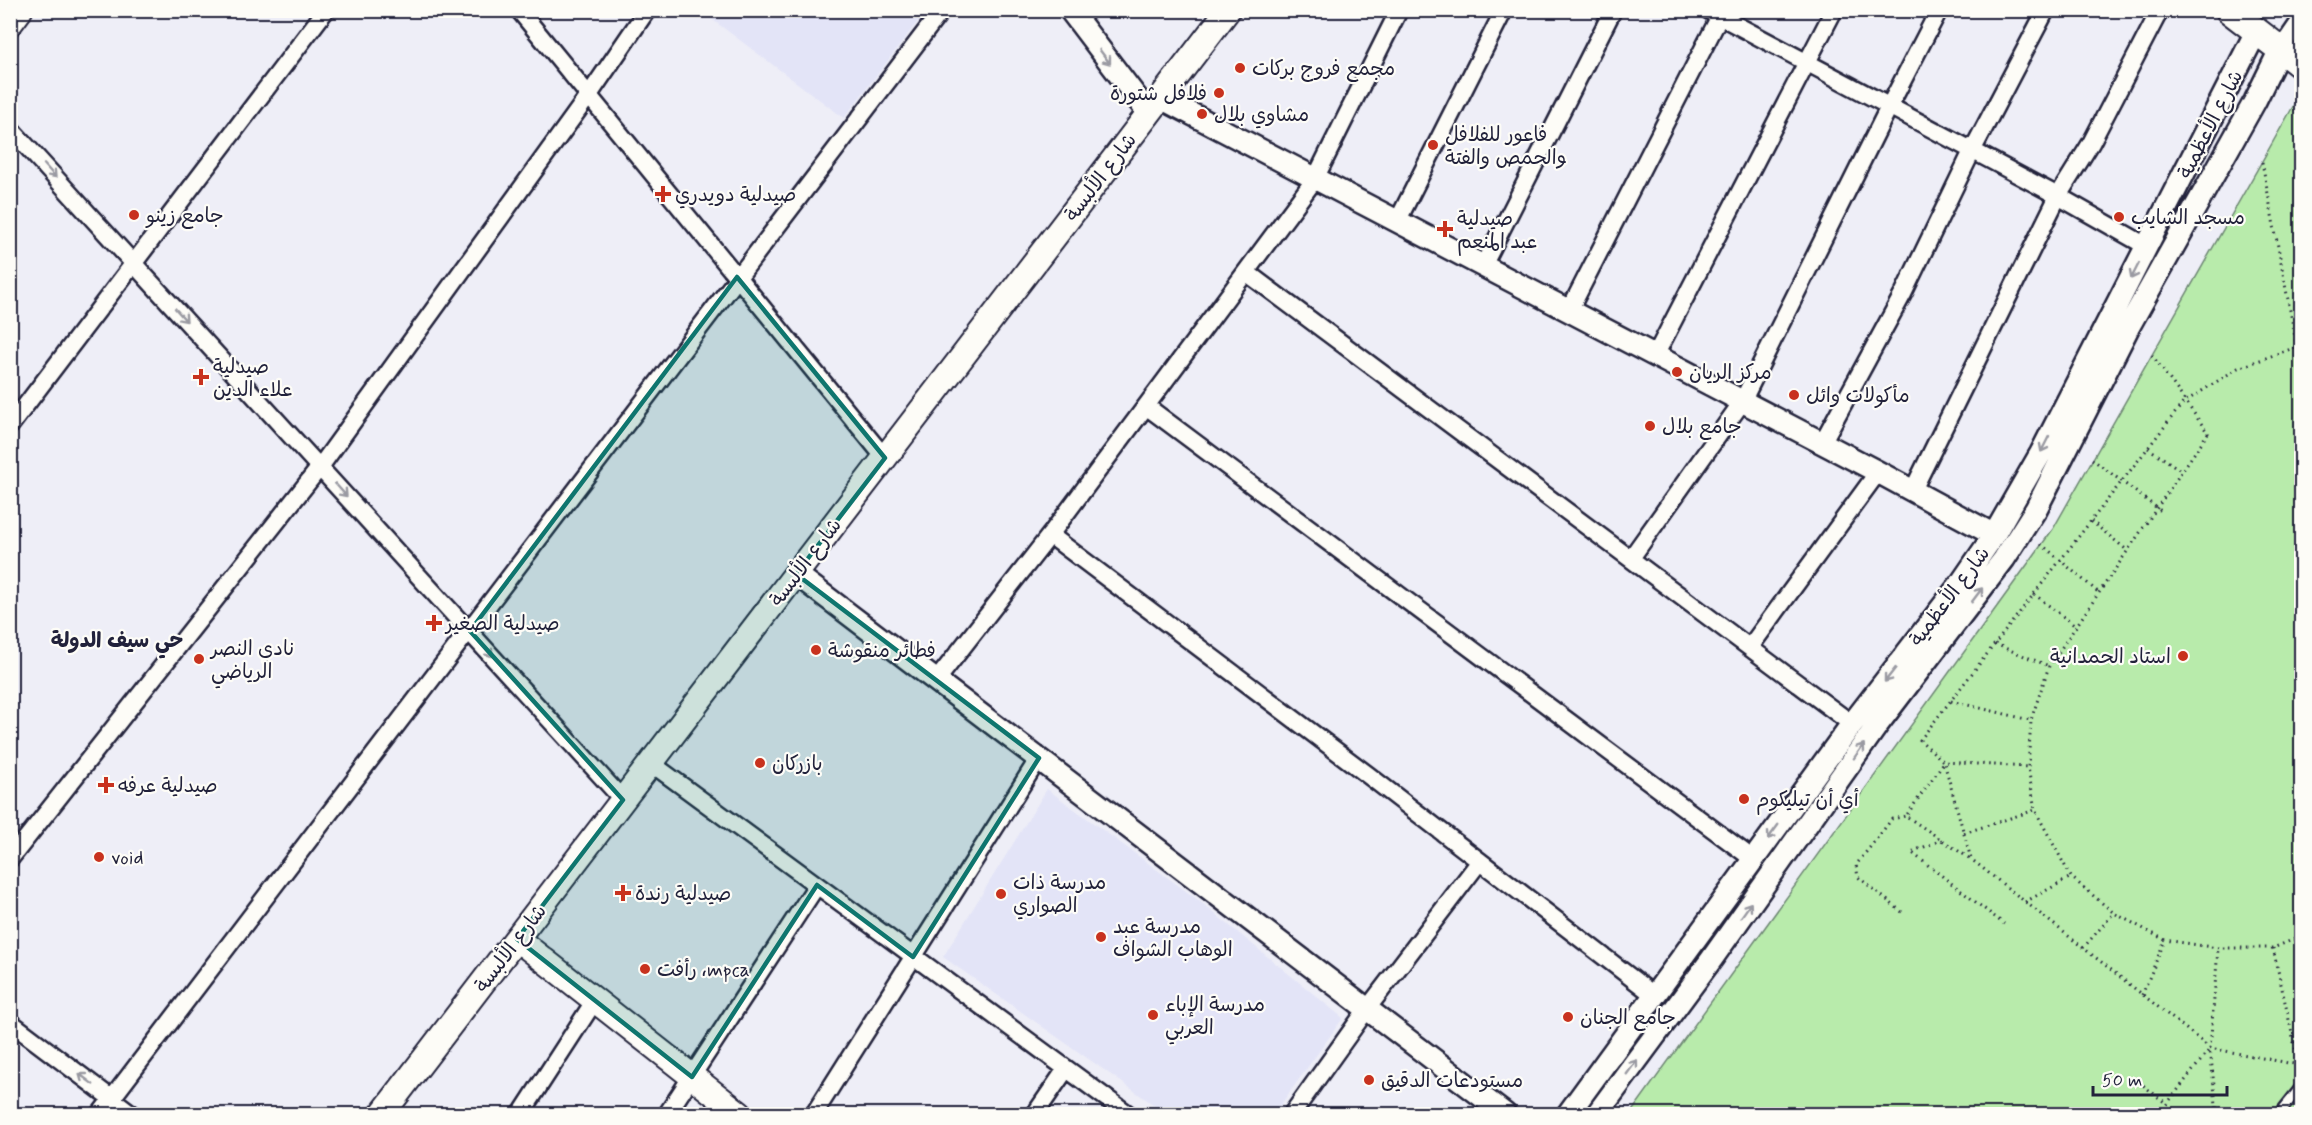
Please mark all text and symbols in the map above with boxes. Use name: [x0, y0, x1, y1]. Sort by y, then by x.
one-way arrow: [1099, 49, 1112, 65]
place label: مجمع فروج بركات: [1252, 56, 1395, 83]
marker: مجمع فروج بركات: [1233, 61, 1247, 75]
street label: شارع الأعظمية: [2172, 65, 2250, 184]
place label: فلافل شتورة: [1110, 81, 1207, 108]
marker: فلافل شتورة: [1212, 86, 1226, 100]
place label: مشاوي بلال: [1214, 102, 1309, 129]
marker: مشاوي بلال: [1195, 107, 1209, 121]
place label: فاعور للفلافل والحمص والفتة: [1445, 122, 1567, 172]
street label: شارع الألبسة: [1058, 128, 1143, 228]
marker: فاعور للفلافل والحمص والفتة: [1426, 138, 1440, 152]
one-way arrow: [43, 163, 57, 178]
place label: صيدلية دويدري: [675, 182, 796, 209]
marker: صيدلية دويدري: [656, 187, 670, 201]
place label: جامع زينو: [145, 203, 224, 230]
place label: مسجد الشايب: [2131, 205, 2245, 232]
place label: صيدلية عبد المنعم: [1457, 206, 1537, 256]
marker: جامع زينو: [127, 208, 141, 222]
marker: مسجد الشايب: [2112, 210, 2126, 224]
marker: صيدلية عبد المنعم: [1438, 222, 1452, 236]
one-way arrow: [2129, 262, 2140, 280]
one-way arrow: [174, 307, 188, 322]
place label: صيدلية علاء الدين: [213, 354, 293, 404]
place label: مركز الريان: [1689, 360, 1772, 387]
marker: مركز الريان: [1670, 365, 1684, 379]
marker: صيدلية علاء الدين: [194, 370, 208, 384]
place label: مأكولات وائل: [1806, 383, 1910, 410]
marker: مأكولات وائل: [1787, 388, 1801, 402]
place label: جامع بلال: [1662, 414, 1742, 441]
marker: جامع بلال: [1643, 419, 1657, 433]
one-way arrow: [2039, 435, 2051, 453]
one-way arrow: [334, 482, 348, 497]
street label: شارع الألبسة: [763, 513, 848, 613]
street label: شارع الأعظمية: [1903, 541, 1997, 652]
one-way arrow: [1970, 587, 1983, 603]
place label: صيدلية الصغير: [444, 611, 560, 638]
marker: صيدلية الصغير: [427, 616, 441, 630]
district label: حي سيف الدولة: [51, 627, 183, 659]
place label: نادي النصر الرياضي: [209, 636, 294, 689]
place label: فطائر منقوشة: [828, 638, 936, 665]
one-way arrow: [479, 642, 494, 657]
marker: فطائر منقوشة: [809, 643, 823, 657]
place label: استاد الحمدانية: [2050, 644, 2171, 671]
marker: استاد الحمدانية: [2176, 649, 2190, 663]
marker: نادي النصر الرياضي: [192, 652, 206, 666]
one-way arrow: [1883, 667, 1896, 683]
one-way arrow: [1853, 743, 1865, 759]
place label: بازركان: [772, 751, 823, 778]
marker: بازركان: [753, 756, 767, 770]
place label: صيدلية عرفه: [118, 773, 218, 800]
marker: صيدلية عرفه: [99, 778, 113, 792]
place label: أي أن تيليكوم: [1756, 787, 1859, 815]
marker: أي أن تيليكوم: [1737, 792, 1751, 806]
one-way arrow: [1767, 823, 1779, 839]
place label: void: [111, 845, 144, 872]
marker: void: [92, 850, 106, 864]
place label: مدرسة ذات الصواري: [1013, 870, 1106, 920]
place label: صيدلية رندة: [635, 881, 731, 908]
marker: صيدلية رندة: [616, 886, 630, 900]
marker: مدرسة ذات الصواري: [994, 887, 1008, 901]
street label: شارع الألبسة: [468, 899, 553, 999]
one-way arrow: [1740, 902, 1752, 918]
place label: مدرسة عبد الوهاب الشواف: [1113, 914, 1233, 964]
marker: مدرسة عبد الوهاب الشواف: [1094, 930, 1108, 944]
place label: رأفت ،mpca: [657, 957, 750, 984]
marker: رأفت ،mpca: [638, 962, 652, 976]
place label: مدرسة الإباء العربي: [1165, 992, 1265, 1045]
place label: جامع الجنان: [1580, 1005, 1676, 1032]
marker: مدرسة الإباء العربي: [1146, 1008, 1160, 1022]
marker: جامع الجنان: [1561, 1010, 1575, 1024]
scale bar: [2093, 1059, 2226, 1097]
one-way arrow: [1625, 1060, 1638, 1076]
place label: مستودعات الدقيق: [1381, 1068, 1523, 1095]
text: 50 m: [2102, 1069, 2142, 1093]
one-way arrow: [78, 1073, 94, 1085]
marker: مستودعات الدقيق: [1362, 1073, 1376, 1087]

